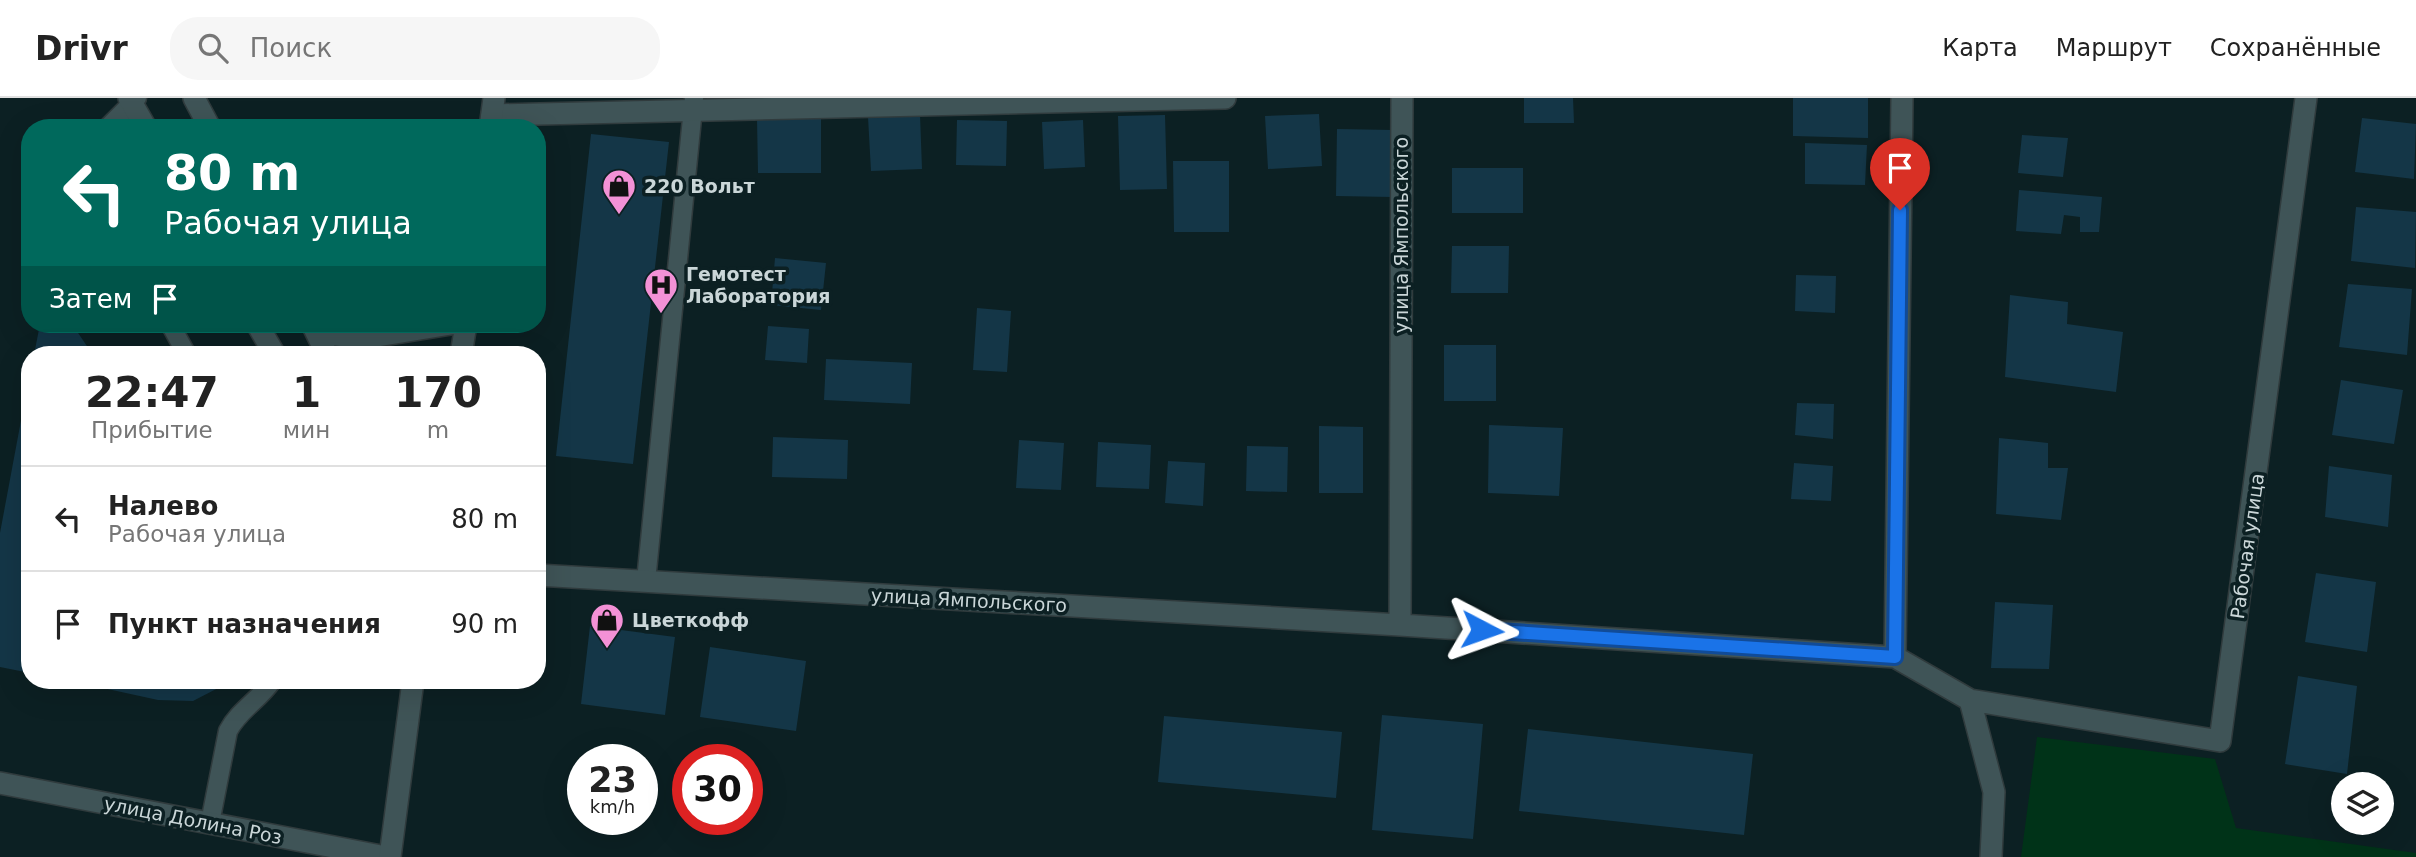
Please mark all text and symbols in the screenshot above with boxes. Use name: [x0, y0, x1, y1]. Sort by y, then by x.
search box: [170, 17, 660, 80]
text: Drivr: [35, 29, 128, 68]
icon: search: [194, 29, 232, 67]
text: Поиск: [250, 33, 332, 63]
text: Карта: [1942, 34, 2018, 62]
text: Маршрут: [2056, 34, 2172, 62]
text: Сохранённые: [2210, 34, 2381, 62]
street label: улица Ямпольского: [1390, 137, 1412, 333]
pin: [1870, 138, 1930, 210]
text: 80 m: [164, 145, 300, 202]
icon: left: [49, 147, 140, 238]
icon: arrive: [1881, 149, 1919, 187]
shop icon: 220 Вольт: [600, 167, 638, 216]
place label: 220 Вольт: [644, 175, 755, 197]
text: Рабочая улица: [164, 204, 412, 242]
place label: Гемотест Лаборатория: [686, 263, 831, 307]
hospital icon: Гемотест Лаборатория: [642, 266, 680, 315]
icon: arrive: [146, 280, 184, 318]
text: Затем: [49, 284, 132, 314]
text: 22:47: [85, 368, 219, 417]
text: 1: [292, 368, 321, 417]
text: 170: [394, 368, 482, 417]
text: Прибытие: [91, 417, 213, 443]
text: мин: [283, 417, 330, 443]
text: m: [427, 417, 449, 443]
street label: Рабочая улица: [2226, 472, 2268, 620]
text: Налево: [108, 491, 218, 521]
icon: left: [49, 500, 87, 538]
text: 80 m: [451, 504, 518, 534]
text: Рабочая улица: [108, 521, 286, 547]
street label: улица Ямпольского: [870, 584, 1068, 616]
position arrow: [1445, 593, 1519, 667]
shop icon: Цветкофф: [588, 601, 626, 650]
icon: arrive: [49, 605, 87, 643]
text: Пункт назначения: [108, 609, 381, 639]
text: 90 m: [451, 609, 518, 639]
place label: Цветкофф: [632, 609, 749, 631]
speed limit sign: 30: [672, 744, 763, 835]
text: 23: [588, 760, 637, 800]
map controls: [2331, 772, 2394, 835]
button: layers: [2331, 772, 2394, 835]
street label: улица Долина Роз: [102, 792, 284, 848]
text: km/h: [590, 796, 635, 817]

